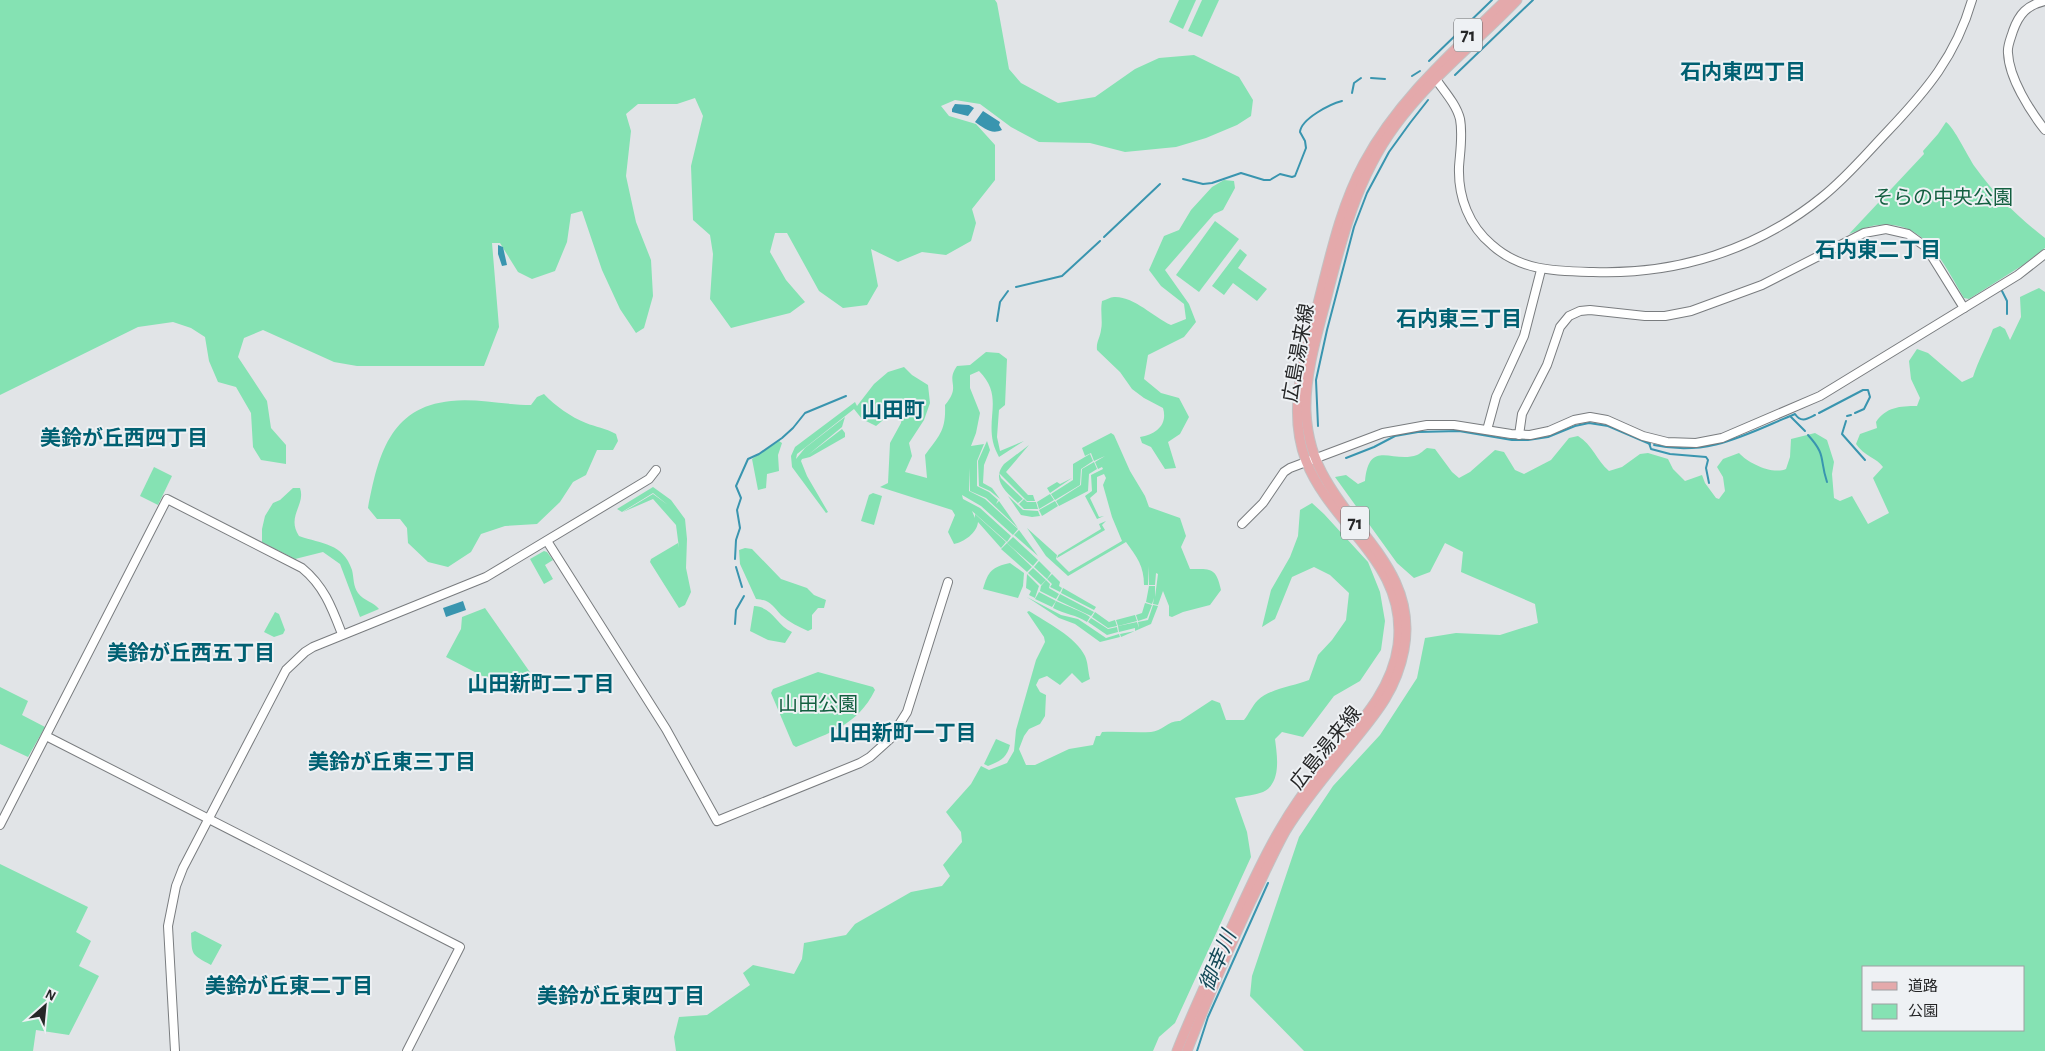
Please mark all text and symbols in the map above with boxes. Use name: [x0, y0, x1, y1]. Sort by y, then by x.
road number: 71: [1454, 18, 1482, 52]
district label: 石内東四丁目: [1680, 61, 1806, 83]
park label: そらの中央公園: [1873, 187, 2013, 208]
district label: 石内東二丁目: [1815, 239, 1941, 261]
street label: 広島湯来線: [1278, 302, 1318, 404]
district label: 石内東三丁目: [1396, 308, 1522, 330]
district label: 山田町: [862, 400, 925, 421]
district label: 美鈴が丘西四丁目: [40, 426, 208, 449]
road number: 71: [1341, 506, 1369, 540]
district label: 美鈴が丘西五丁目: [107, 641, 275, 664]
district label: 山田新町二丁目: [468, 673, 615, 695]
park label: 山田公園: [778, 694, 858, 715]
street label: 広島湯来線: [1285, 702, 1365, 793]
district label: 山田新町一丁目: [830, 722, 977, 744]
district label: 美鈴が丘東三丁目: [308, 750, 476, 773]
water label: 御幸川: [1195, 926, 1241, 994]
legend: [1862, 966, 2025, 1031]
district label: 美鈴が丘東二丁目: [205, 974, 373, 997]
text: 道路: [1908, 978, 1938, 994]
north arrow: [20, 981, 70, 1031]
district label: 美鈴が丘東四丁目: [537, 984, 705, 1007]
text: N: [43, 987, 58, 1004]
text: 公園: [1908, 1003, 1938, 1019]

